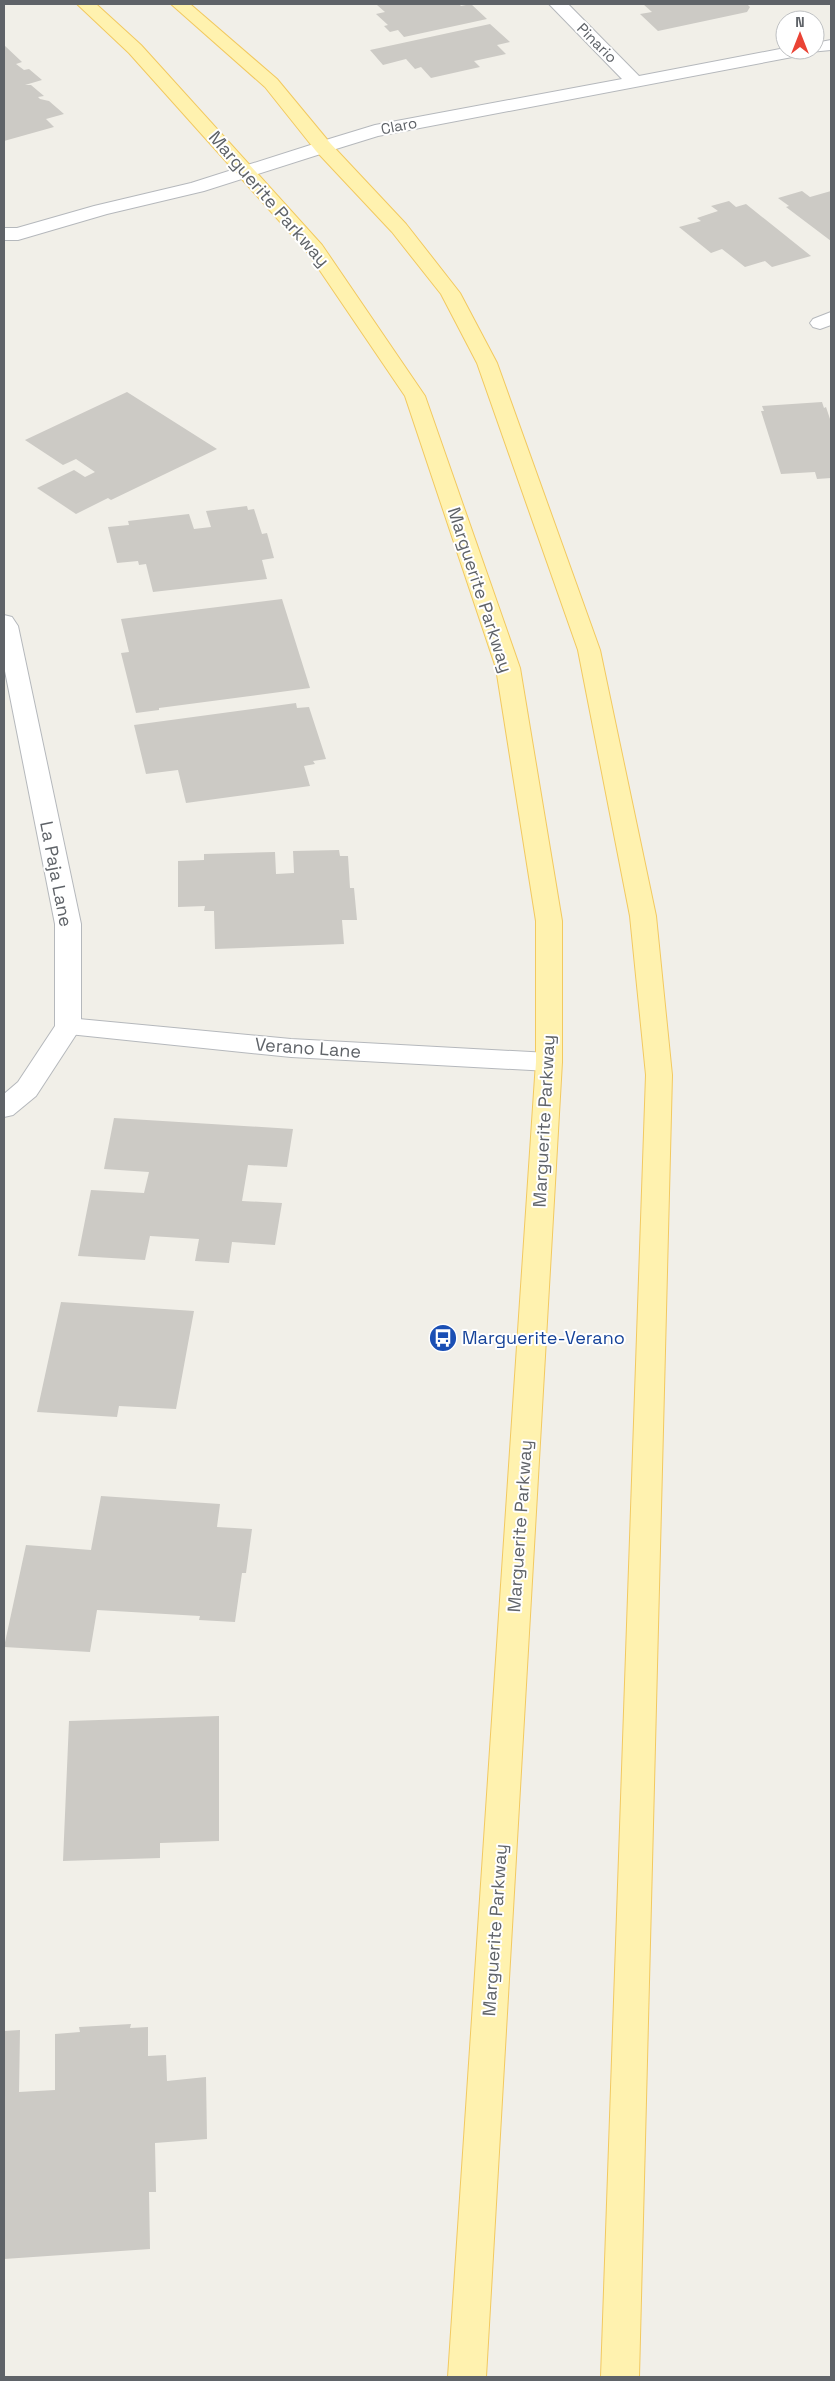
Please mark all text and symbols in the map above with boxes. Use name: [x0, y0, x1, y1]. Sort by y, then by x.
north arrow: [775, 10, 825, 60]
text: N: [795, 13, 805, 31]
street label: Pinario: [573, 19, 621, 67]
street label: Claro: [379, 113, 419, 138]
street label: Marguerite Parkway: [204, 126, 335, 271]
street label: Marguerite Parkway: [443, 504, 518, 676]
street label: La Paja Lane: [35, 819, 78, 929]
street label: Verano Lane: [254, 1032, 362, 1063]
street label: Marguerite Parkway: [527, 1034, 560, 1208]
bus stop icon: Marguerite-Verano: [428, 1323, 458, 1353]
place label: Marguerite-Verano: [462, 1326, 625, 1349]
street label: Marguerite Parkway: [502, 1439, 537, 1613]
street label: Marguerite Parkway: [477, 1843, 512, 2017]

